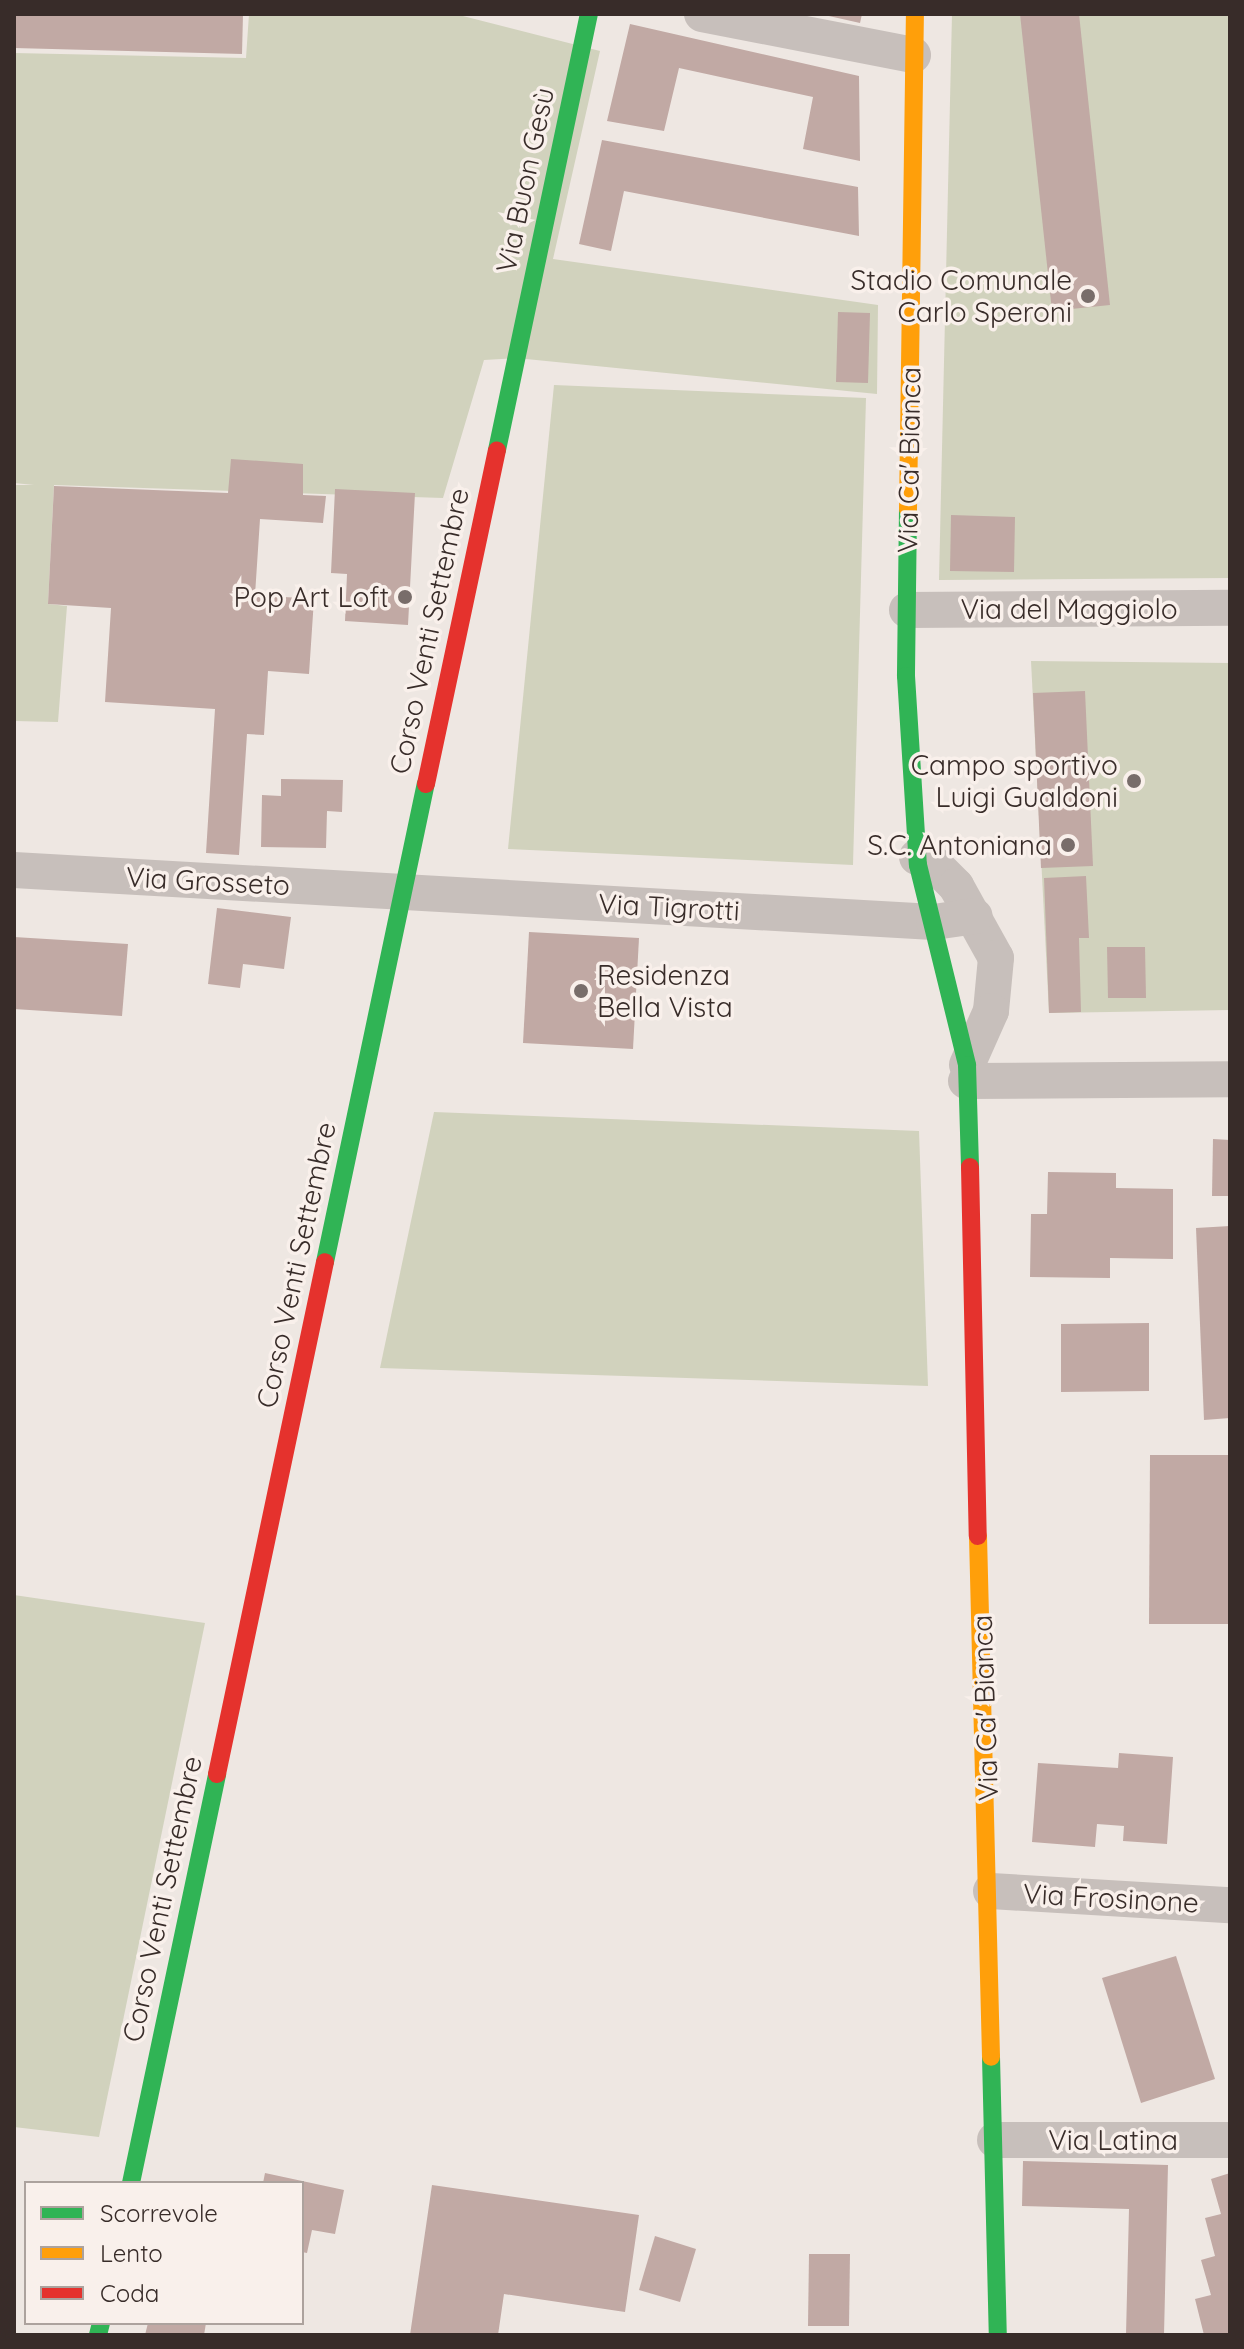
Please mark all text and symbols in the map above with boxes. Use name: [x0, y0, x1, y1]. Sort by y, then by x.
street label: Via Buon Gesù: [489, 84, 561, 276]
place label: Stadio Comunale Carlo Speroni: [850, 263, 1072, 329]
marker: Stadio Comunale Carlo Speroni: [1079, 287, 1097, 305]
street label: Via Ca' Bianca: [891, 367, 927, 553]
street label: Corso Venti Settembre: [382, 485, 476, 777]
place label: Pop Art Loft: [234, 580, 389, 614]
marker: Pop Art Loft: [396, 588, 414, 606]
street label: Via del Maggiolo: [960, 592, 1178, 626]
place label: Campo sportivo Luigi Gualdoni: [911, 748, 1118, 814]
marker: Campo sportivo Luigi Gualdoni: [1125, 772, 1143, 790]
place label: S.C. Antoniana: [867, 828, 1052, 862]
marker: S.C. Antoniana: [1059, 836, 1077, 854]
street label: Via Grosseto: [125, 860, 291, 902]
street label: Via Tigrotti: [597, 887, 741, 927]
place label: Residenza Bella Vista: [597, 958, 733, 1024]
marker: Residenza Bella Vista: [572, 982, 590, 1000]
street label: Corso Venti Settembre: [249, 1119, 343, 1411]
street label: Via Ca' Bianca: [965, 1614, 1005, 1802]
street label: Corso Venti Settembre: [115, 1753, 209, 2045]
street label: Via Frosinone: [1022, 1877, 1200, 1919]
street label: Via Latina: [1048, 2123, 1178, 2157]
legend: [24, 2181, 304, 2325]
text: Scorrevole: [100, 2198, 218, 2228]
text: Lento: [100, 2238, 163, 2268]
text: Coda: [100, 2278, 159, 2308]

